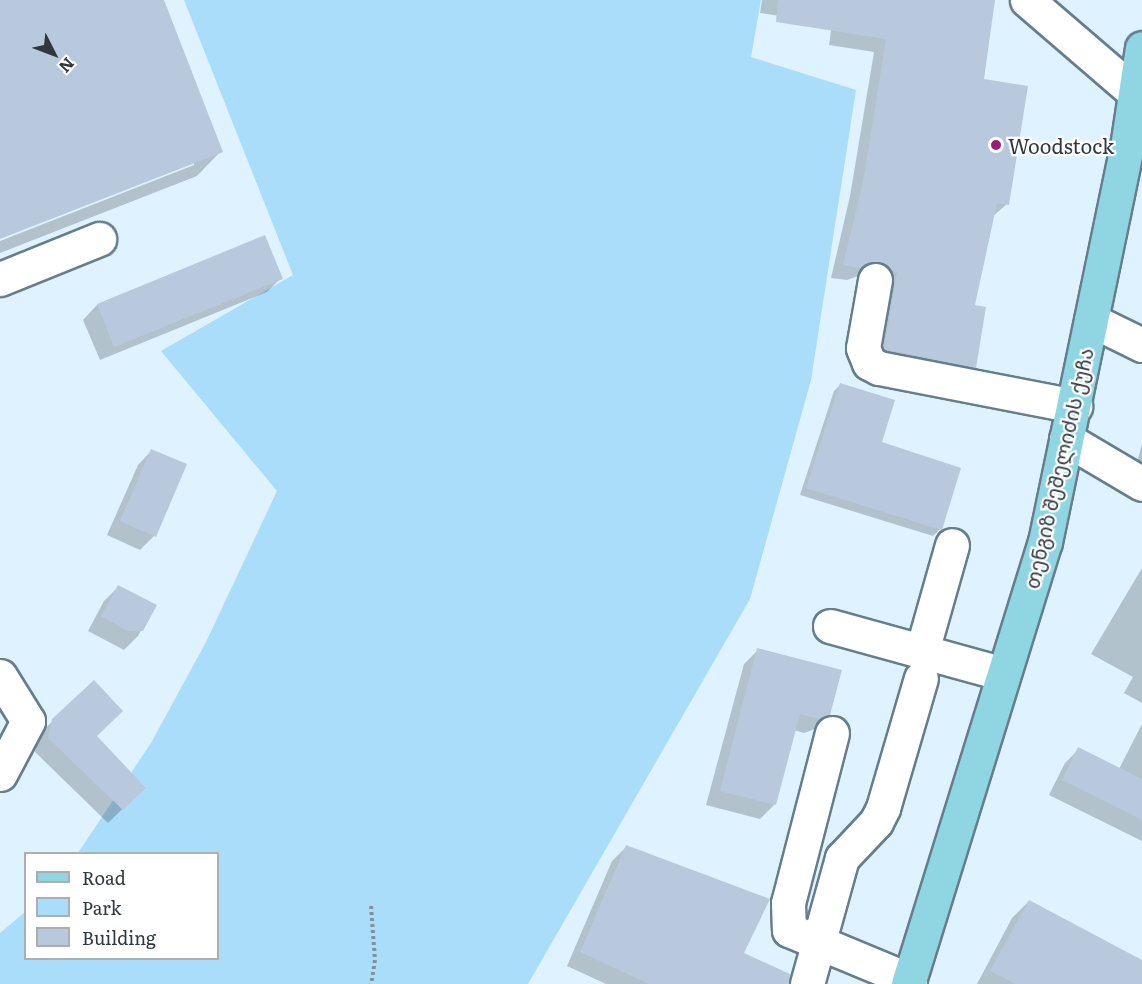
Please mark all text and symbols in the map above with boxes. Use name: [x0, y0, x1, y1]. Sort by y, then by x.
north arrow: [24, 24, 84, 84]
text: N: [54, 53, 81, 79]
place label: Woodstock: [1008, 133, 1114, 157]
marker: Woodstock: [989, 138, 1003, 152]
street label: თენგიზ შეშელიძის ქუჩა: [1019, 345, 1097, 591]
legend: [24, 852, 219, 960]
text: Road: [82, 864, 126, 891]
text: Park: [82, 894, 121, 921]
text: Building: [82, 924, 156, 951]

